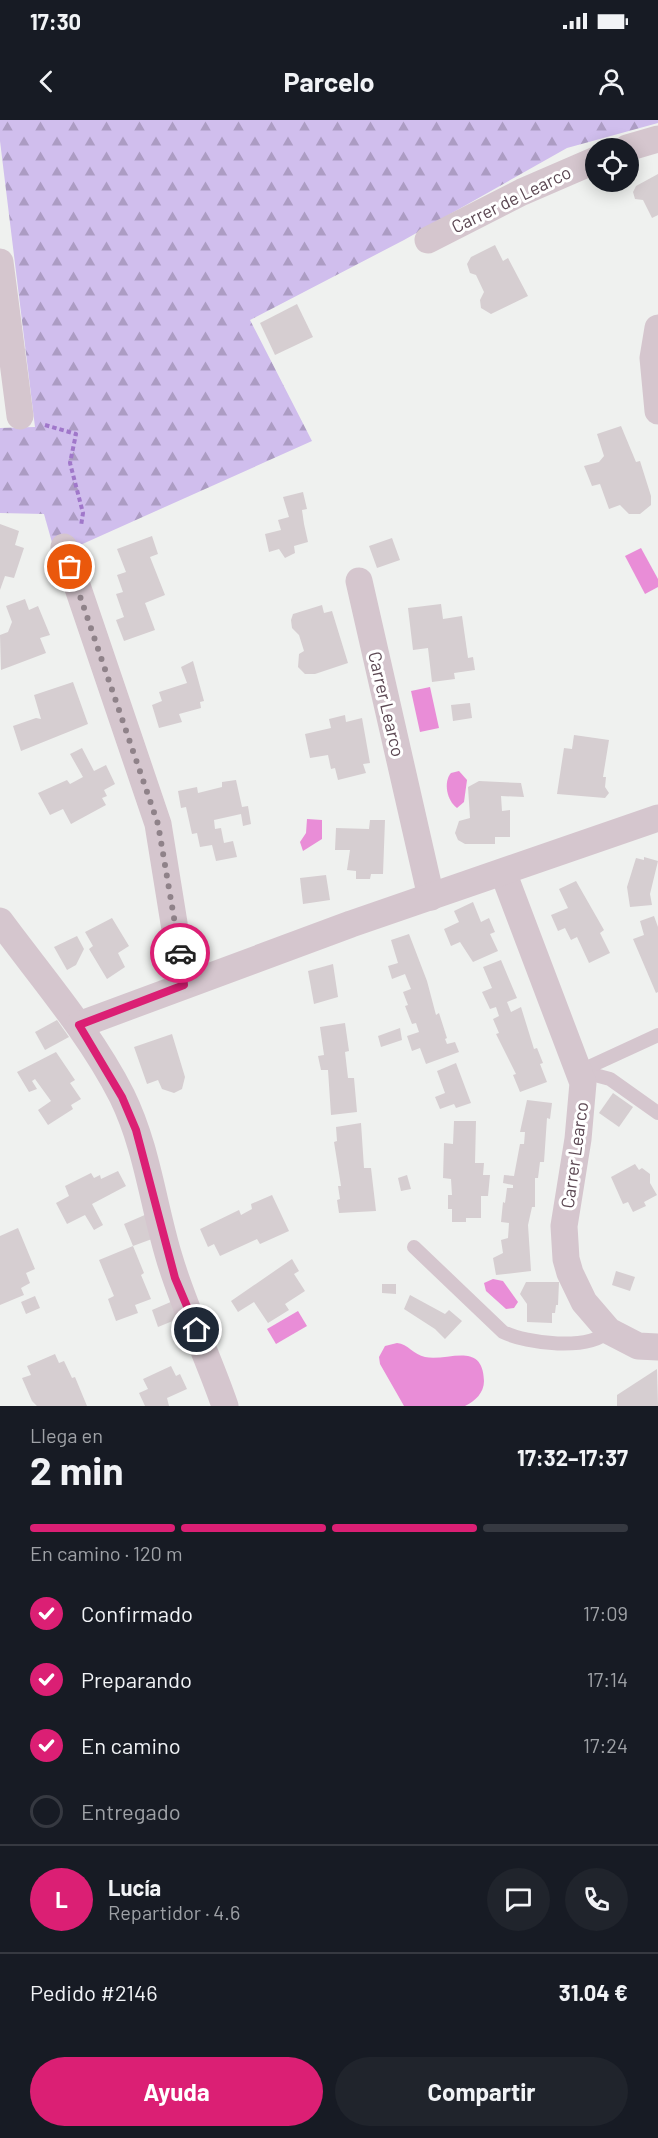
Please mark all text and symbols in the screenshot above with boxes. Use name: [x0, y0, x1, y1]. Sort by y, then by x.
text: 17:30: [30, 8, 81, 34]
icon: back: [30, 65, 63, 98]
text: Parcelo: [284, 65, 374, 97]
icon: person: [595, 65, 628, 98]
map controls: [585, 138, 639, 192]
button: locate: [585, 138, 639, 192]
street label: Carrer de Learco: [448, 161, 574, 237]
pin: [44, 541, 95, 592]
icon: bag: [53, 550, 86, 583]
street label: Carrer Learco: [364, 649, 410, 759]
courier: [150, 923, 210, 983]
icon: car: [164, 937, 197, 970]
street label: Carrer Learco: [556, 1100, 592, 1210]
pin: [171, 1304, 222, 1355]
icon: home: [180, 1313, 213, 1346]
text: Llega en: [30, 1423, 103, 1447]
text: 17:32–17:37: [517, 1444, 628, 1470]
text: 2 min: [30, 1446, 123, 1493]
text: En camino · 120 m: [30, 1541, 182, 1565]
icon: check: [30, 1597, 63, 1630]
text: Confirmado: [81, 1600, 193, 1626]
text: 17:09: [583, 1601, 628, 1625]
icon: check: [30, 1663, 63, 1696]
text: Preparando: [81, 1666, 192, 1692]
text: 17:14: [587, 1667, 628, 1691]
icon: check: [30, 1729, 63, 1762]
text: En camino: [81, 1732, 181, 1758]
text: 17:24: [583, 1733, 628, 1757]
text: Entregado: [81, 1798, 181, 1824]
button: chat: [487, 1868, 550, 1931]
button: phone: [565, 1868, 628, 1931]
text: Lucía: [108, 1874, 161, 1900]
text: L: [55, 1886, 68, 1912]
text: Repartidor · 4.6: [108, 1900, 240, 1924]
text: Pedido #2146: [30, 1979, 158, 2005]
text: 31.04 €: [559, 1979, 628, 2005]
button: Ayuda: [30, 2057, 323, 2126]
button: Compartir: [335, 2057, 628, 2126]

